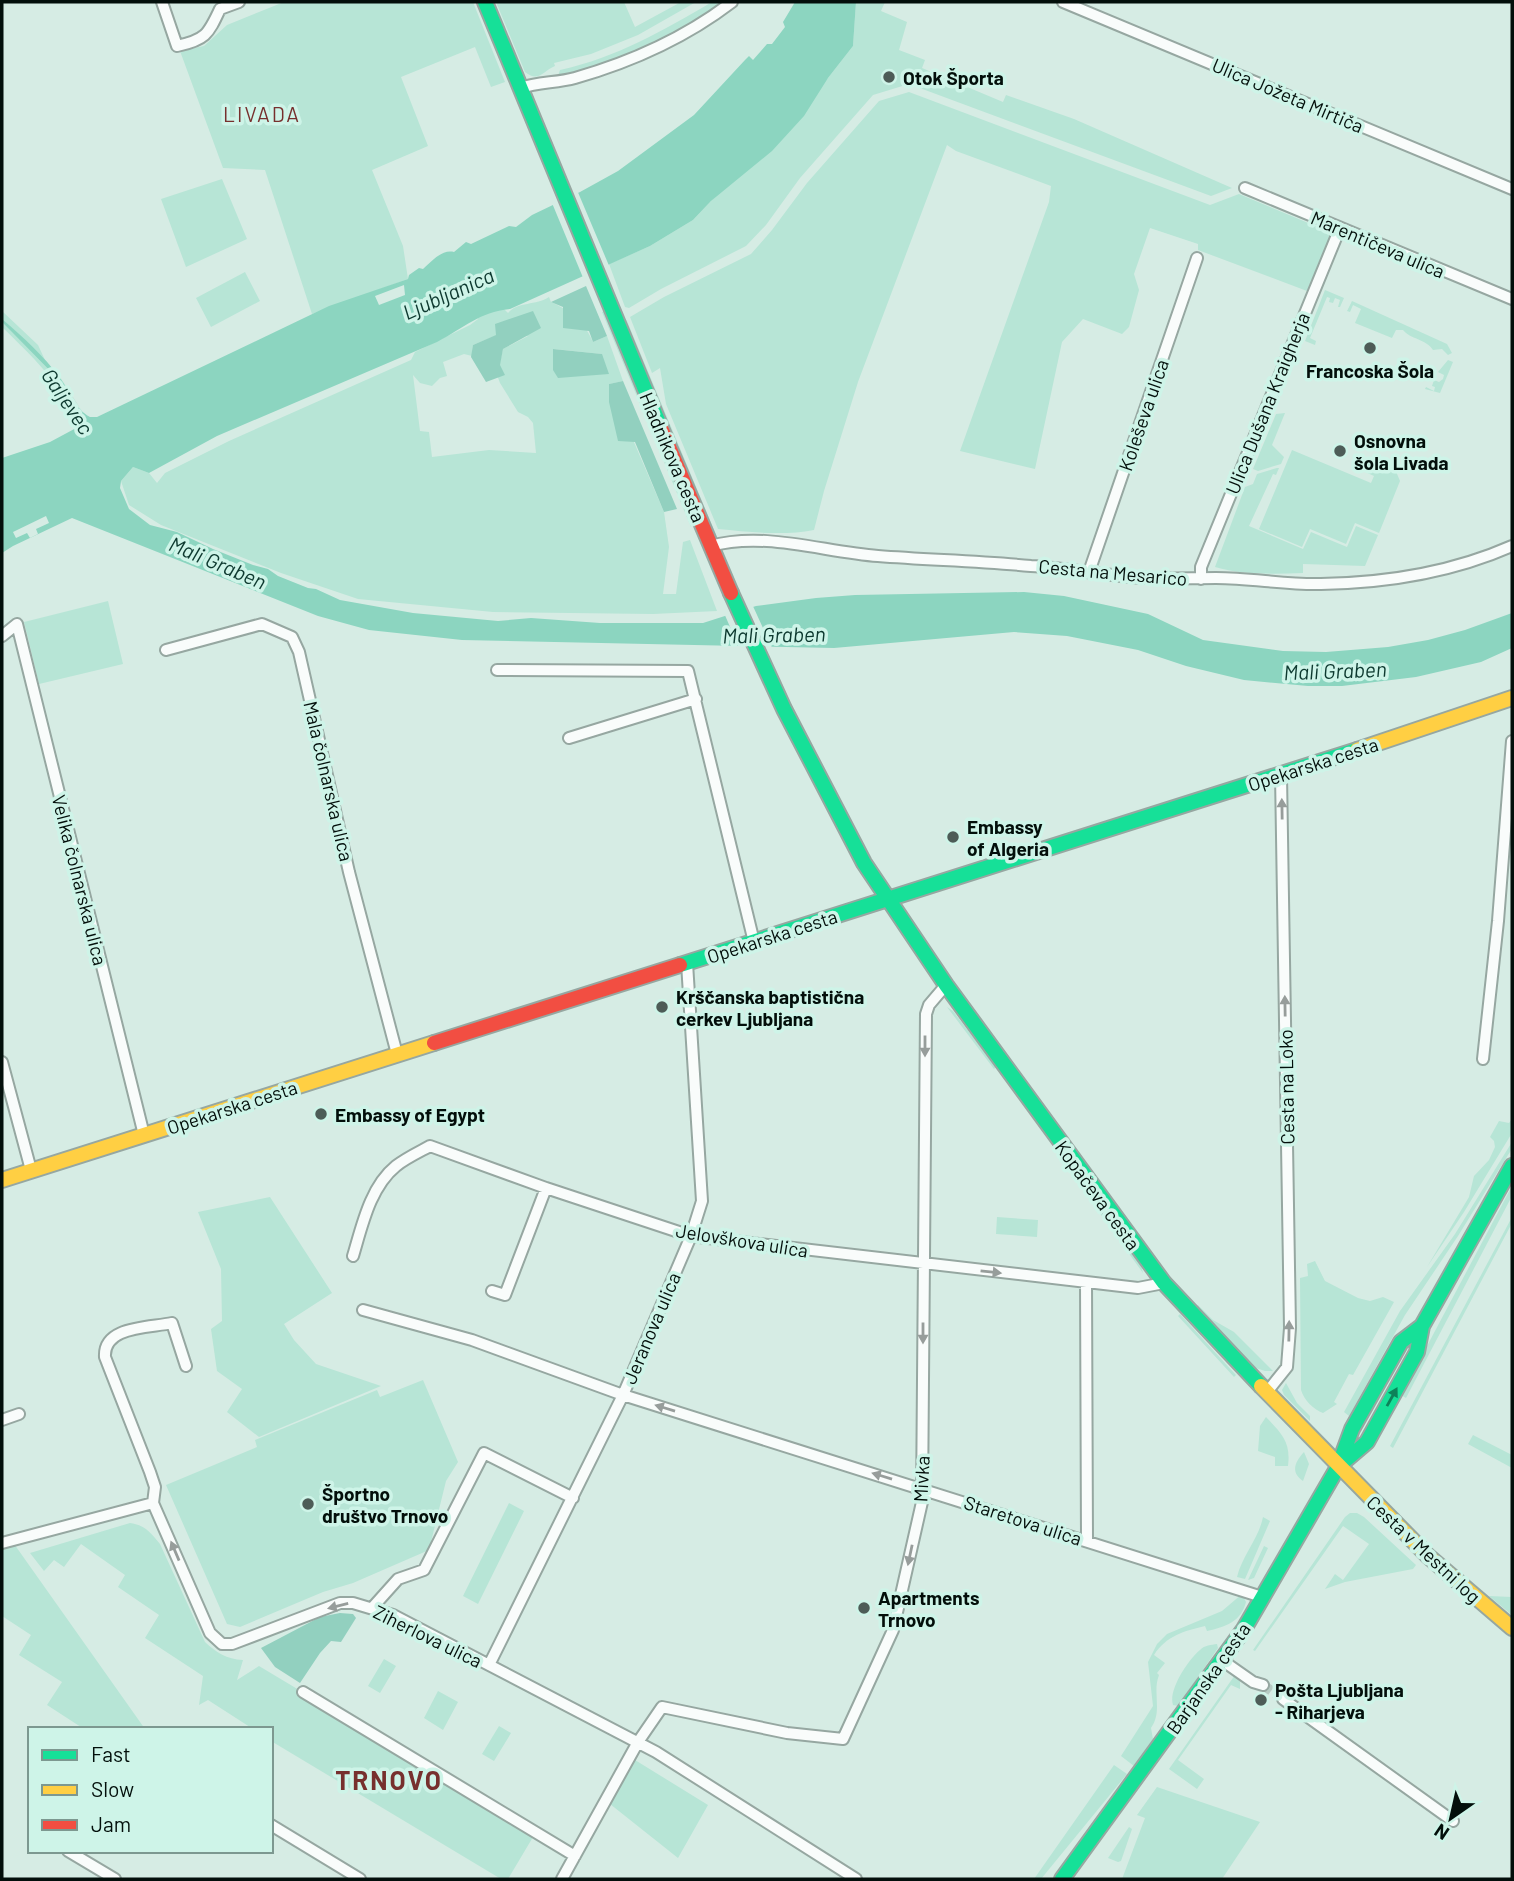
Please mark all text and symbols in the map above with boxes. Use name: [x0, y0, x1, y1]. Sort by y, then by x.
street label: Ulica Jožeta Mirtiča: [1209, 53, 1367, 137]
place label: Otok Športa: [903, 66, 1004, 89]
marker: Otok Športa: [881, 69, 897, 85]
district label: LIVADA: [223, 101, 301, 126]
street label: Marentičeva ulica: [1308, 205, 1448, 283]
water label: Ljubljanica: [398, 262, 498, 324]
street label: Ulica Dušana Kraigherja: [1220, 309, 1314, 497]
marker: Francoska Šola: [1362, 340, 1378, 356]
street label: Koleševa ulica: [1113, 356, 1173, 474]
place label: Francoska Šola: [1306, 359, 1434, 382]
water label: Galjevec: [37, 363, 99, 439]
street label: Hladnikova cesta: [635, 389, 711, 525]
place label: Osnovna šola Livada: [1354, 429, 1449, 474]
marker: Osnovna šola Livada: [1332, 443, 1348, 459]
water label: Mali Graben: [166, 530, 270, 594]
street label: Cesta na Mesarico: [1038, 554, 1188, 590]
water label: Mali Graben: [722, 621, 826, 647]
water label: Mali Graben: [1283, 656, 1387, 684]
street label: Mala čolnarska ulica: [299, 699, 359, 863]
street label: Opekarska cesta: [1245, 732, 1381, 796]
street label: Velika čolnarska ulica: [48, 792, 112, 968]
one-way arrow: [1276, 797, 1287, 819]
place label: Embassy of Algeria: [967, 815, 1049, 860]
marker: Embassy of Algeria: [945, 829, 961, 845]
street label: Opekarska cesta: [704, 904, 840, 968]
place label: Krščanska baptistična cerkev Ljubljana: [676, 985, 864, 1030]
one-way arrow: [1279, 995, 1290, 1017]
marker: Krščanska baptistična cerkev Ljubljana: [654, 999, 670, 1015]
street label: Cesta na Loko: [1273, 1029, 1299, 1145]
one-way arrow: [919, 1036, 931, 1058]
street label: Opekarska cesta: [164, 1075, 300, 1139]
place label: Embassy of Egypt: [335, 1103, 485, 1126]
marker: Embassy of Egypt: [313, 1106, 329, 1122]
street label: Kopačeva cesta: [1051, 1136, 1145, 1254]
street label: Jelovškova ulica: [674, 1218, 810, 1262]
one-way arrow: [981, 1267, 1003, 1278]
street label: Jeranova ulica: [617, 1269, 685, 1387]
one-way arrow: [1283, 1320, 1295, 1342]
one-way arrow: [917, 1322, 929, 1344]
one-way arrow: [1386, 1387, 1398, 1406]
one-way arrow: [655, 1402, 676, 1413]
street label: Mivka: [908, 1455, 934, 1503]
one-way arrow: [872, 1470, 893, 1481]
place label: Športno društvo Trnovo: [322, 1482, 448, 1527]
street label: Staretova ulica: [961, 1490, 1085, 1550]
street label: Cesta v Mestni log: [1362, 1490, 1486, 1608]
marker: Športno društvo Trnovo: [300, 1496, 316, 1512]
one-way arrow: [169, 1541, 181, 1561]
one-way arrow: [905, 1544, 916, 1566]
place label: Apartments Trnovo: [878, 1586, 980, 1631]
street label: Ziherlova ulica: [370, 1600, 486, 1672]
marker: Apartments Trnovo: [856, 1600, 872, 1616]
one-way arrow: [326, 1601, 348, 1612]
street label: Barjanska cesta: [1161, 1618, 1255, 1738]
place label: Pošta Ljubljana - Riharjeva: [1275, 1678, 1404, 1723]
marker: Pošta Ljubljana - Riharjeva: [1253, 1692, 1269, 1708]
legend: [28, 1727, 273, 1853]
text: Fast: [91, 1741, 131, 1766]
district label: TRNOVO: [335, 1764, 443, 1795]
text: Slow: [91, 1776, 134, 1801]
north arrow: [1416, 1783, 1486, 1853]
text: Jam: [91, 1811, 131, 1836]
text: N: [1430, 1819, 1453, 1846]

